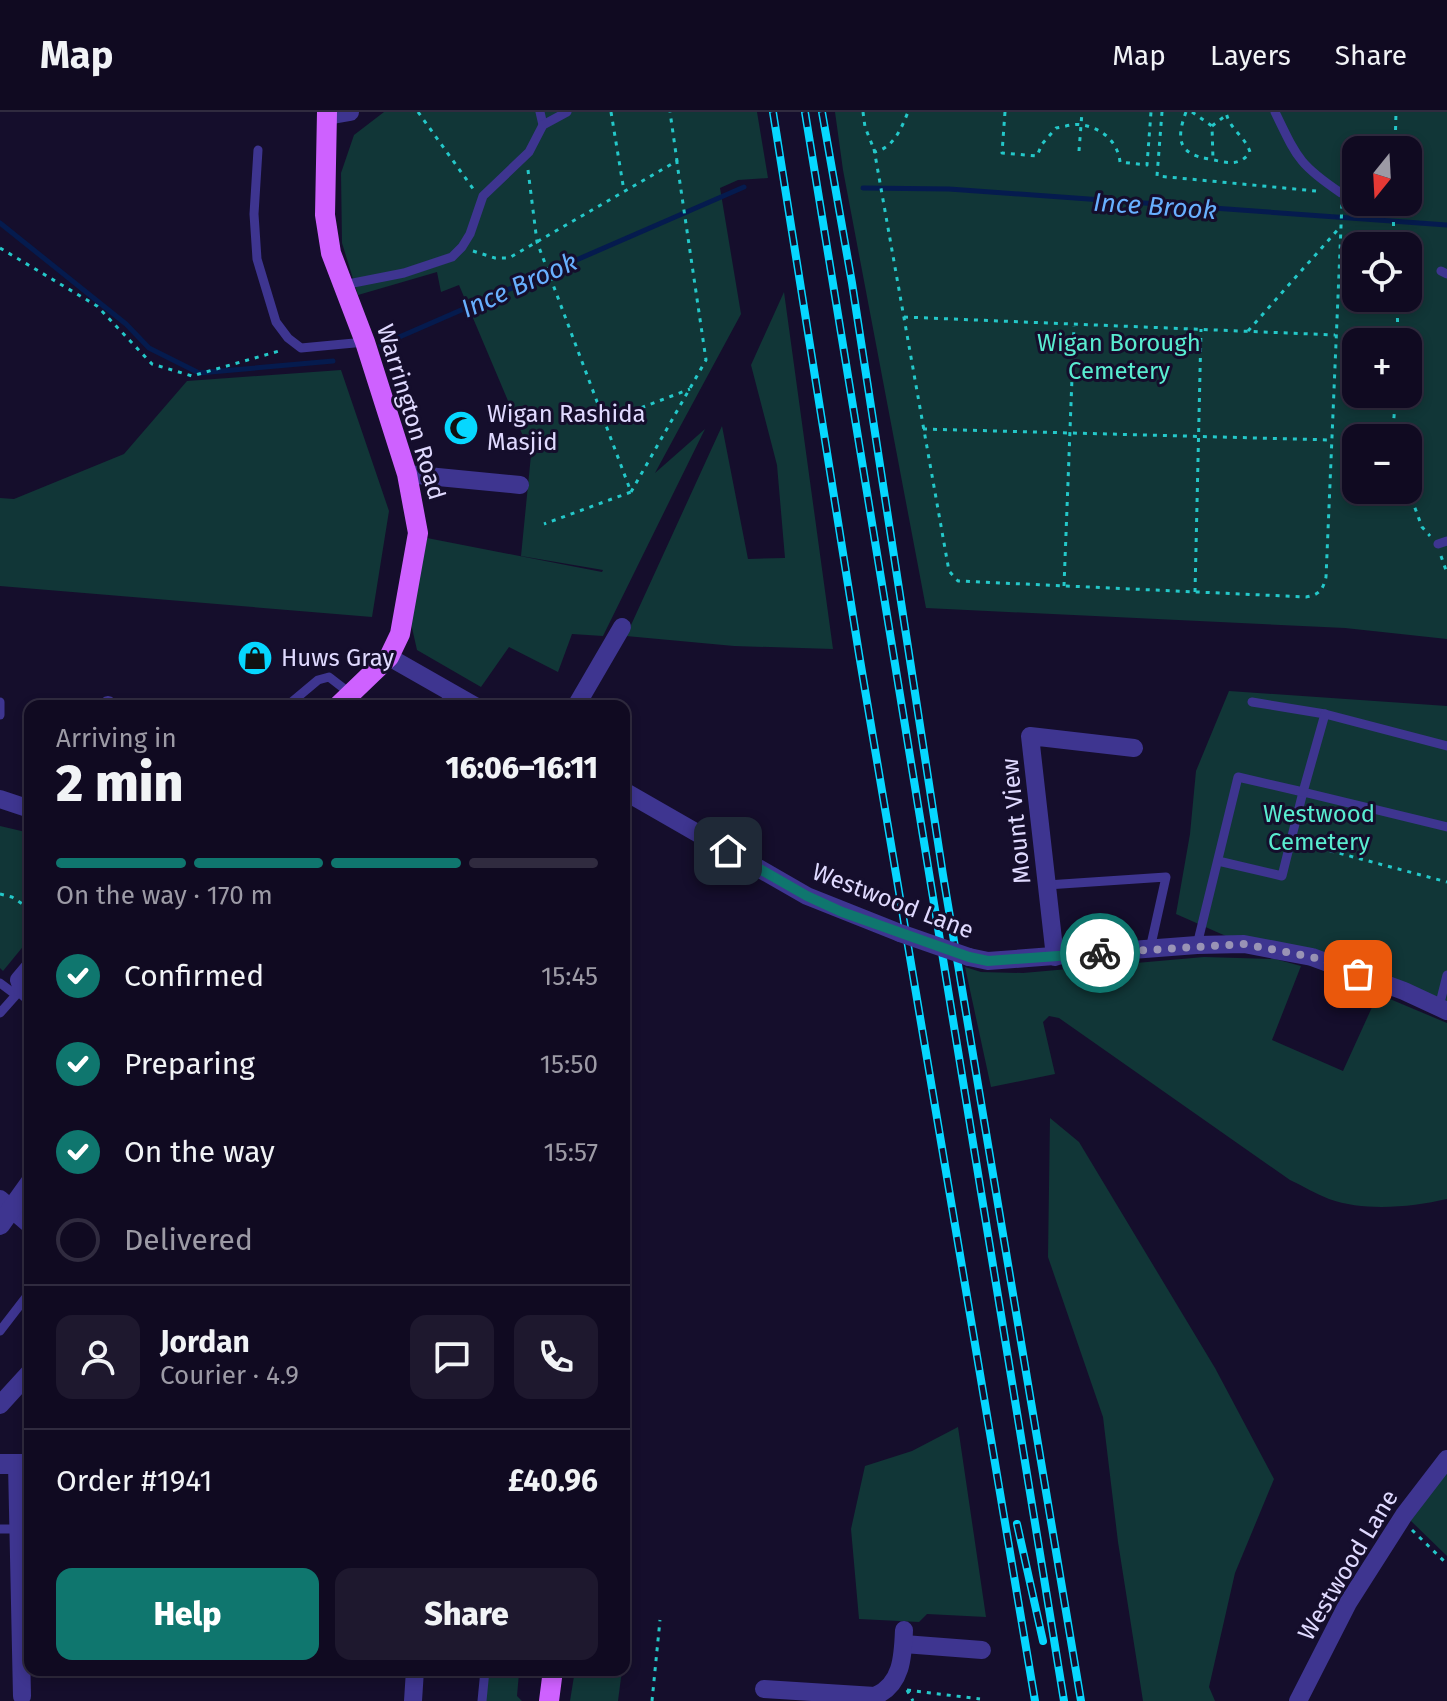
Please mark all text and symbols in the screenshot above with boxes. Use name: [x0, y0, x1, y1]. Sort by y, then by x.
text: Map: [40, 32, 113, 78]
text: Map: [1112, 39, 1166, 72]
text: Layers: [1210, 39, 1291, 72]
text: Share: [1335, 39, 1407, 72]
north arrow: [1342, 136, 1422, 216]
map controls: [1342, 136, 1422, 504]
water label: Ince Brook: [1092, 187, 1218, 226]
button: locate: [1342, 232, 1422, 312]
water label: Ince Brook: [456, 246, 582, 325]
street label: Warrington Road: [371, 321, 451, 503]
button: +: [1342, 328, 1422, 408]
park label: Wigan Borough Cemetery: [1037, 329, 1201, 385]
place label: Wigan Rashida Masjid: [487, 400, 646, 456]
mosque icon: Wigan Rashida Masjid: [442, 409, 480, 447]
button: −: [1342, 424, 1422, 504]
shop icon: Huws Gray: [236, 639, 274, 677]
place label: Huws Gray: [281, 644, 394, 672]
text: Arriving in: [56, 723, 177, 754]
text: 16:06–16:11: [445, 750, 598, 786]
text: 2 min: [56, 752, 183, 815]
street label: Mount View: [995, 757, 1037, 885]
park label: Westwood Cemetery: [1263, 800, 1375, 856]
pin: [694, 817, 762, 885]
icon: home: [706, 829, 750, 873]
street label: Westwood Lane: [808, 857, 978, 945]
text: On the way · 170 m: [56, 880, 273, 911]
courier: [1060, 913, 1140, 993]
icon: bike: [1078, 931, 1122, 975]
pin: [1324, 940, 1392, 1008]
icon: bag: [1336, 952, 1380, 996]
icon: check: [56, 954, 100, 998]
text: Confirmed: [124, 958, 264, 994]
text: 15:45: [541, 961, 598, 992]
icon: check: [56, 1042, 100, 1086]
text: Preparing: [124, 1046, 255, 1082]
text: 15:50: [540, 1049, 598, 1080]
icon: check: [56, 1130, 100, 1174]
text: On the way: [124, 1134, 275, 1170]
text: 15:57: [543, 1137, 598, 1168]
text: Delivered: [124, 1222, 253, 1258]
button: person: [56, 1315, 140, 1399]
button: chat: [410, 1315, 494, 1399]
button: phone: [514, 1315, 598, 1399]
text: Jordan: [160, 1324, 250, 1360]
text: Courier · 4.9: [160, 1360, 299, 1391]
text: Order #1941: [56, 1463, 212, 1499]
text: £40.96: [508, 1463, 598, 1499]
street label: Westwood Lane: [1292, 1485, 1404, 1645]
button: Help: [56, 1568, 319, 1660]
button: Share: [335, 1568, 598, 1660]

